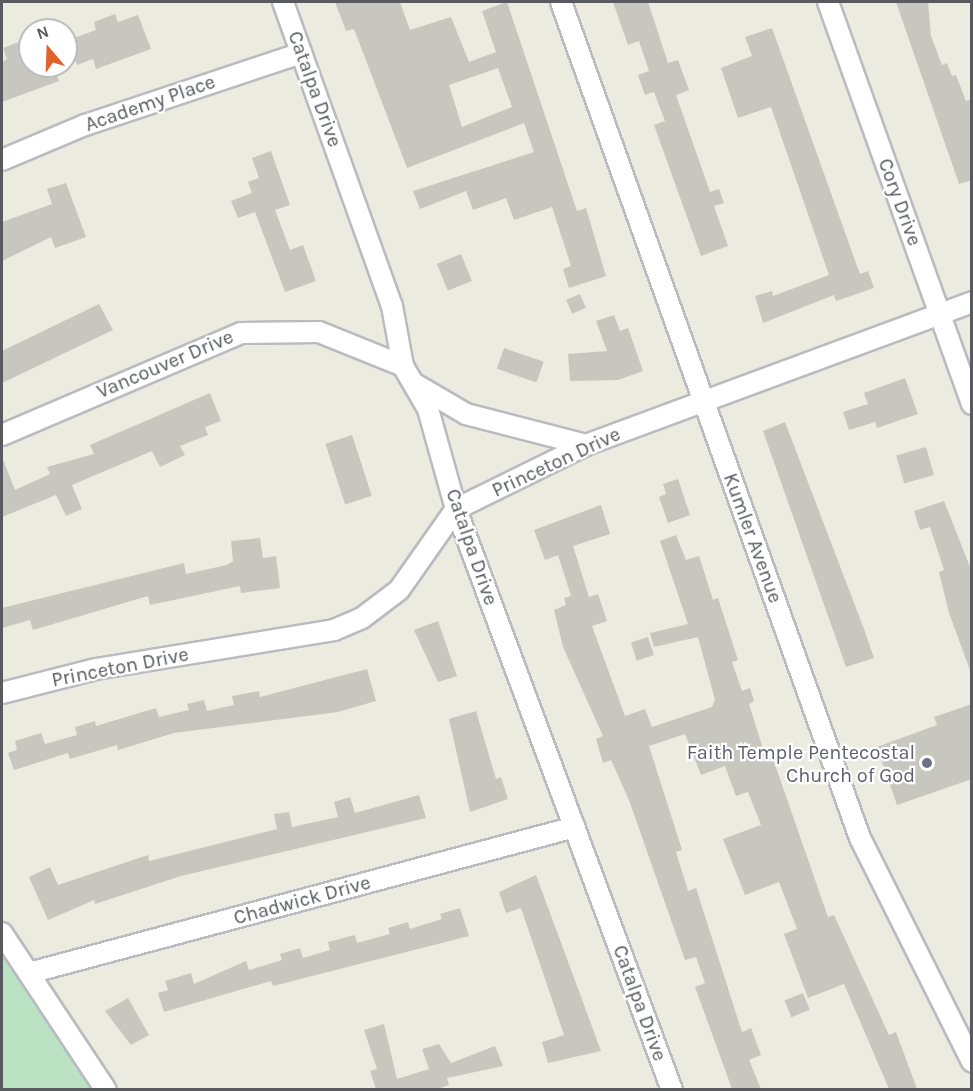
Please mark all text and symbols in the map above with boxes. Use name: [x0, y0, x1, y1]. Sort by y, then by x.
north arrow: [18, 18, 78, 78]
text: N: [34, 22, 51, 43]
street label: Catalpa Drive: [283, 28, 347, 150]
street label: Academy Place: [82, 70, 218, 136]
street label: Cory Drive: [873, 155, 927, 249]
street label: Vancouver Drive: [93, 324, 237, 404]
street label: Princeton Drive: [488, 422, 624, 502]
street label: Kumler Avenue: [718, 470, 788, 606]
street label: Catalpa Drive: [441, 486, 503, 608]
street label: Princeton Drive: [50, 642, 190, 692]
place label: Faith Temple Pentecostal Church of God: [687, 740, 915, 787]
marker: Faith Temple Pentecostal Church of God: [920, 756, 934, 770]
street label: Chadwick Drive: [231, 870, 373, 930]
street label: Catalpa Drive: [608, 942, 672, 1064]

